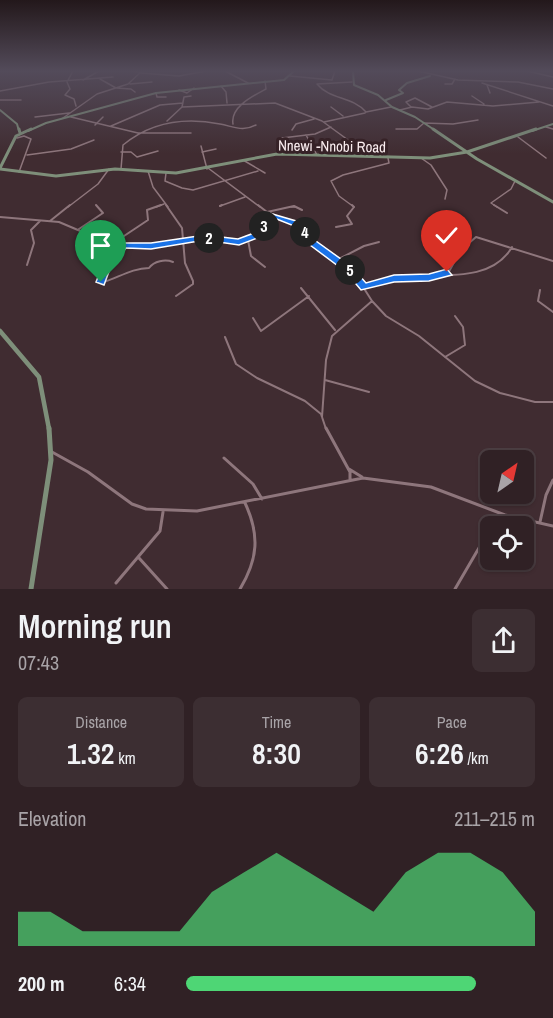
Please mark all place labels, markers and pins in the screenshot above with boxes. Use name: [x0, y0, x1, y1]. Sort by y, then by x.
pin: [421, 210, 472, 272]
pin: 3: [249, 211, 279, 241]
pin: 4: [290, 217, 320, 247]
pin: [75, 220, 126, 282]
pin: 2: [194, 223, 224, 253]
pin: 5: [335, 255, 365, 285]

